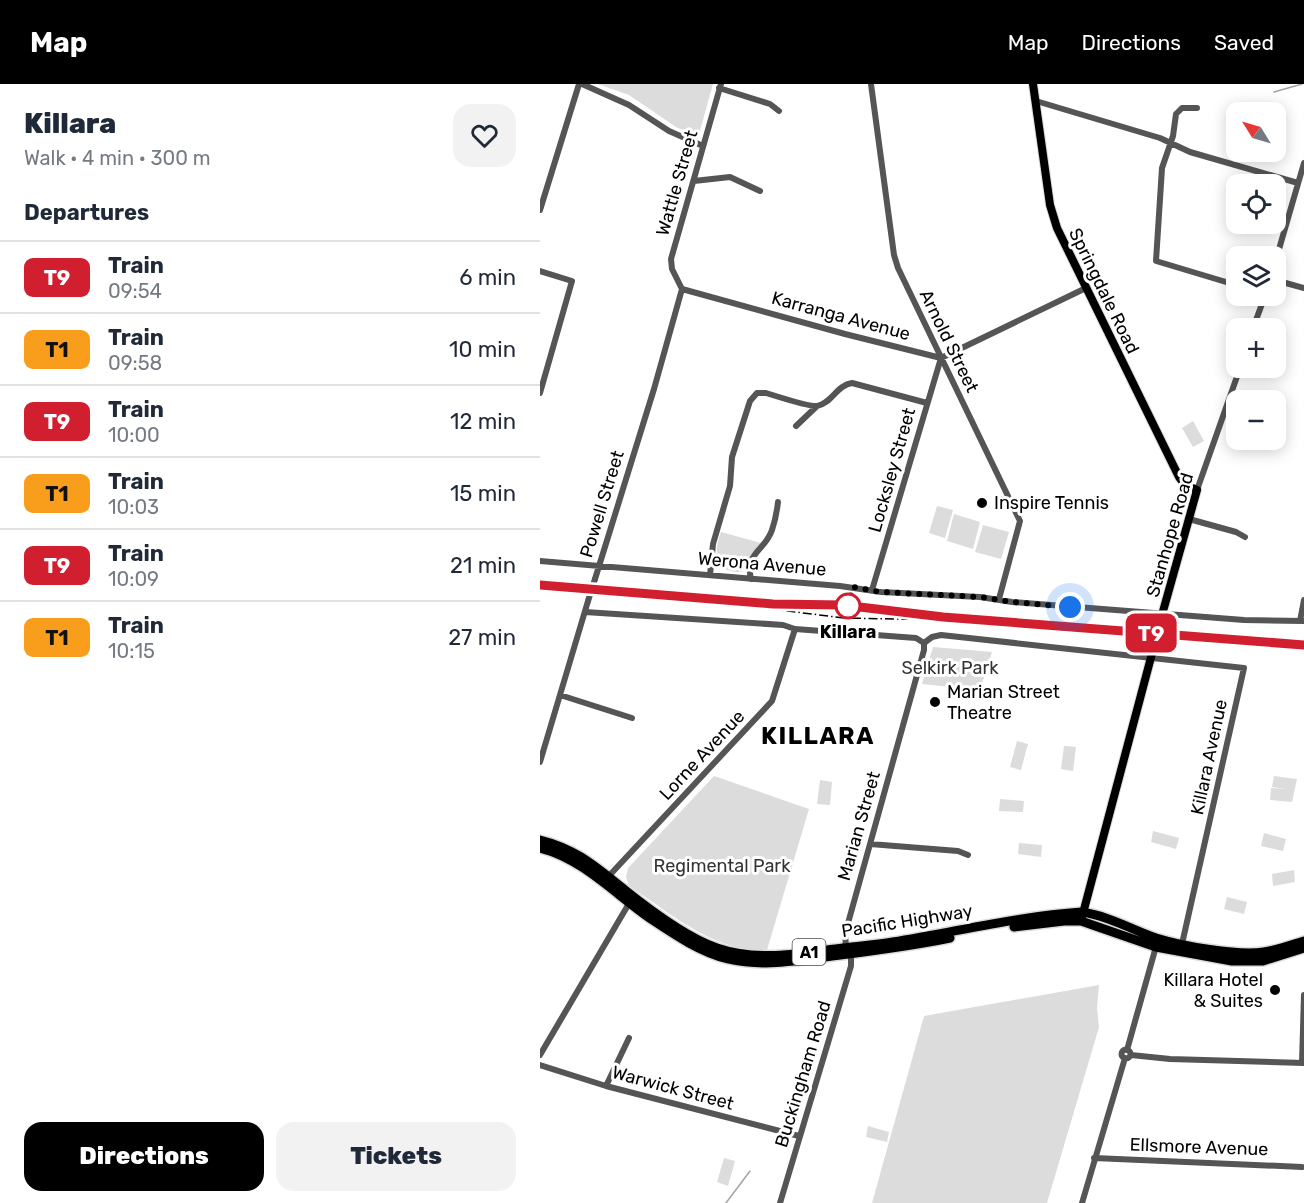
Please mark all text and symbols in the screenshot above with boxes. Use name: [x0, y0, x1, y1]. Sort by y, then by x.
text: Map: [30, 26, 87, 59]
text: Map: [1008, 30, 1049, 55]
text: Directions: [1082, 30, 1181, 55]
text: Saved: [1214, 30, 1274, 55]
north arrow: [1226, 102, 1286, 162]
map controls: [1226, 102, 1286, 450]
button: heart: [453, 104, 516, 167]
text: Killara: [24, 107, 116, 140]
street label: Wattle Street: [651, 128, 703, 238]
text: Walk · 4 min · 300 m: [24, 146, 211, 170]
button: locate: [1226, 174, 1286, 234]
text: Departures: [24, 199, 149, 226]
street label: Springdale Road: [1064, 225, 1144, 357]
button: layers: [1226, 246, 1286, 306]
text: Train: [108, 252, 164, 279]
text: 6 min: [459, 264, 516, 291]
text: T9: [44, 265, 70, 290]
text: 09:54: [108, 279, 162, 303]
street label: Arnold Street: [915, 286, 983, 396]
street label: Karranga Avenue: [769, 287, 913, 345]
button: +: [1226, 318, 1286, 378]
text: Train: [108, 324, 164, 351]
text: 10 min: [449, 336, 516, 363]
text: T1: [45, 337, 69, 362]
text: 09:58: [108, 351, 162, 375]
button: −: [1226, 390, 1286, 450]
text: Train: [108, 396, 164, 423]
street label: Locksley Street: [864, 405, 920, 535]
text: 12 min: [450, 408, 516, 435]
text: T9: [44, 409, 70, 434]
text: 10:00: [108, 423, 160, 447]
street label: Powell Street: [575, 448, 629, 560]
text: Train: [108, 468, 164, 495]
street label: Stanhope Road: [1142, 470, 1198, 600]
text: 15 min: [450, 480, 516, 507]
text: T1: [45, 481, 69, 506]
place label: Inspire Tennis: [994, 492, 1109, 514]
text: 10:03: [108, 495, 159, 519]
marker: Inspire Tennis: [975, 496, 989, 510]
text: Train: [108, 540, 164, 567]
street label: Werona Avenue: [697, 547, 827, 581]
text: 21 min: [450, 552, 516, 579]
text: T9: [44, 553, 70, 578]
text: 10:09: [108, 567, 159, 591]
your location: [1055, 592, 1085, 622]
marker: Killara: [835, 593, 861, 619]
text: Train: [108, 612, 164, 639]
line badge: T9: [1124, 614, 1178, 652]
place label: Killara: [820, 621, 876, 643]
text: T9: [1138, 621, 1164, 646]
text: 27 min: [448, 624, 516, 651]
text: T1: [45, 625, 69, 650]
text: 10:15: [108, 639, 155, 663]
park label: Selkirk Park: [901, 657, 999, 679]
place label: Marian Street Theatre: [947, 681, 1060, 724]
marker: Marian Street Theatre: [928, 695, 942, 709]
street label: Killara Avenue: [1186, 697, 1232, 817]
street label: Lorne Avenue: [655, 705, 749, 805]
district label: KILLARA: [761, 722, 875, 750]
street label: Marian Street: [833, 769, 885, 883]
park label: Regimental Park: [654, 855, 791, 877]
street label: Pacific Highway: [840, 900, 974, 942]
road number: A1: [792, 939, 826, 965]
place label: Killara Hotel & Suites: [1164, 969, 1263, 1012]
marker: Killara Hotel & Suites: [1268, 983, 1282, 997]
street label: Buckingham Road: [770, 998, 836, 1150]
street label: Warwick Street: [610, 1061, 736, 1115]
button: Directions: [24, 1122, 264, 1191]
button: Tickets: [276, 1122, 516, 1191]
street label: Ellsmore Avenue: [1129, 1134, 1269, 1160]

